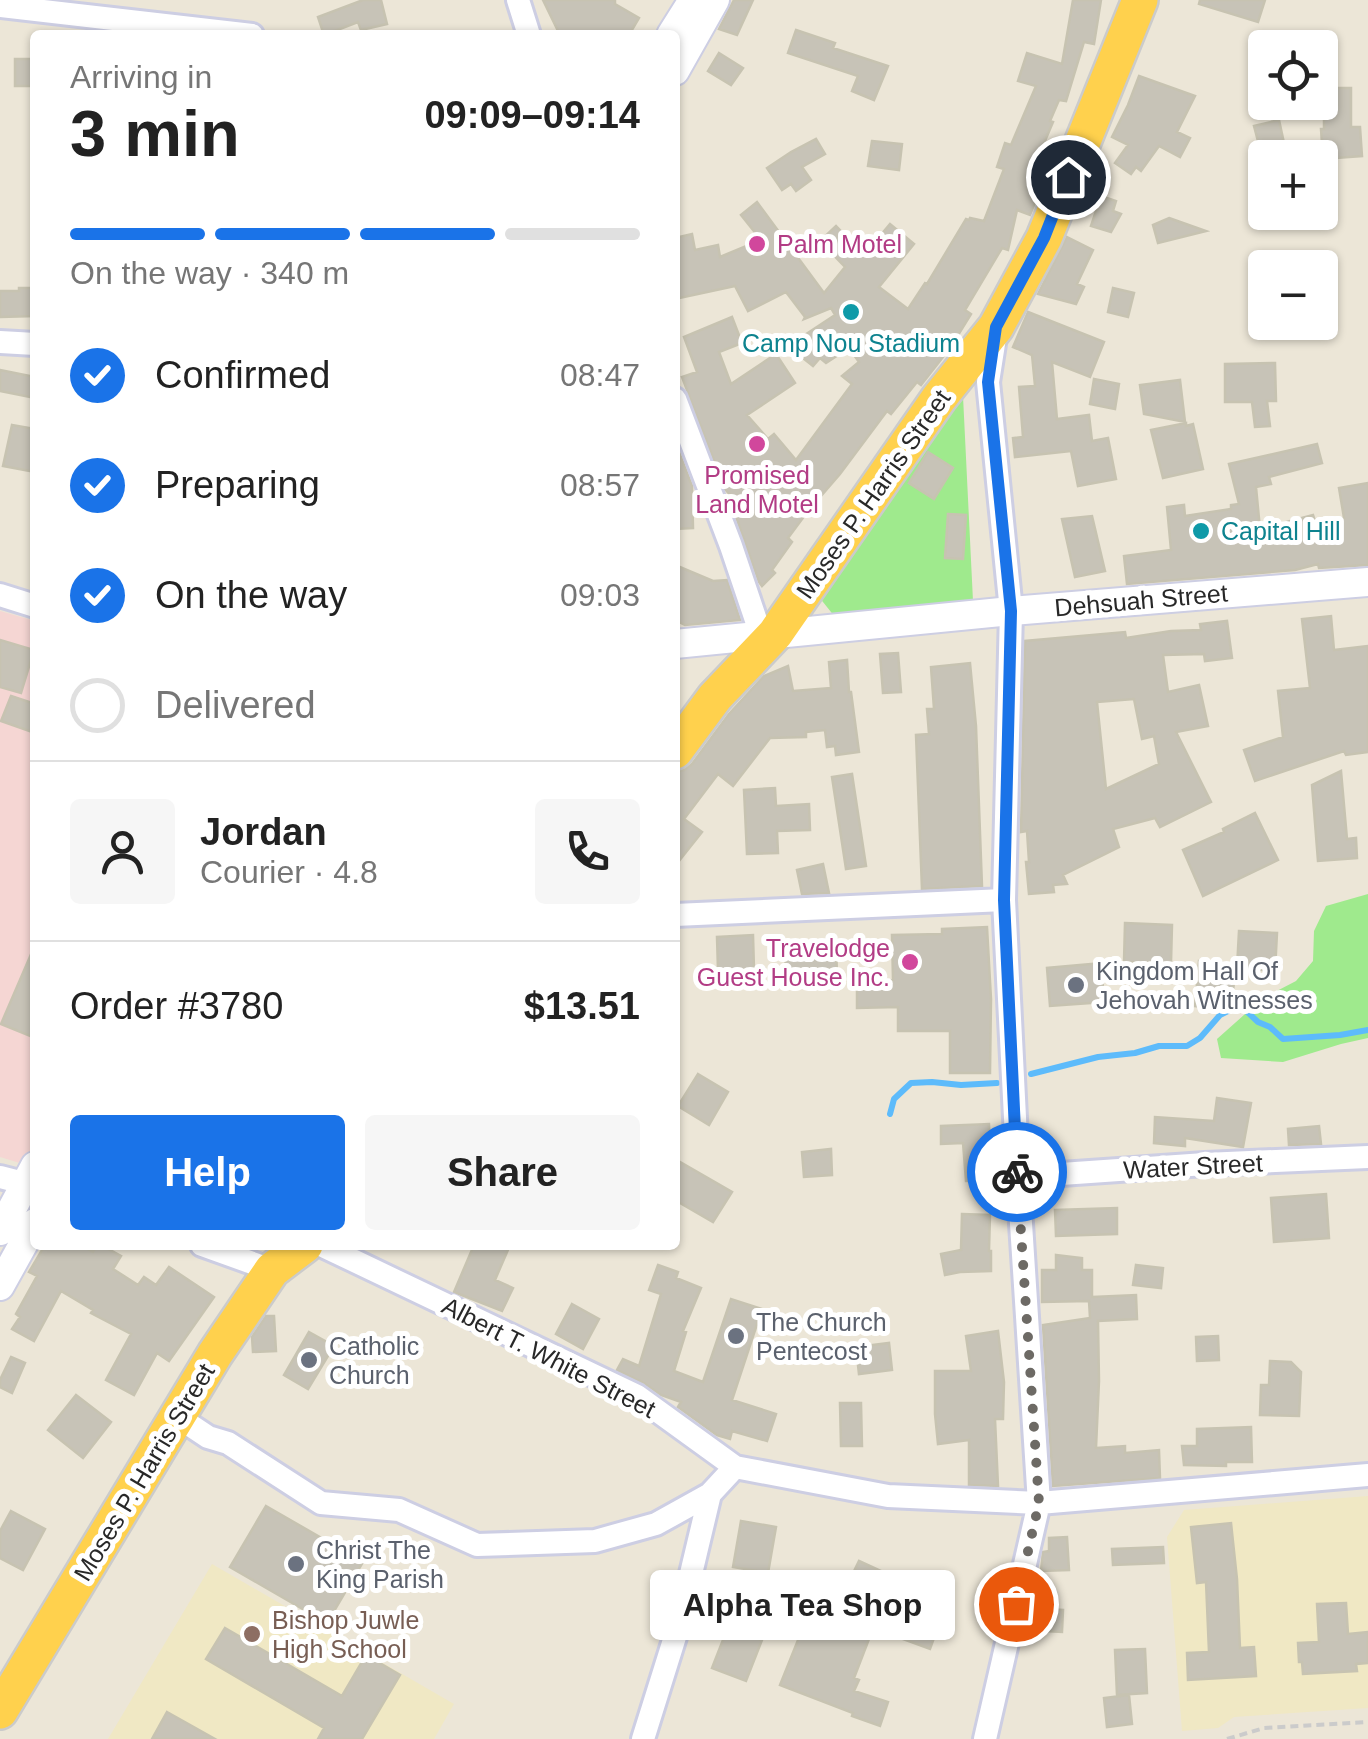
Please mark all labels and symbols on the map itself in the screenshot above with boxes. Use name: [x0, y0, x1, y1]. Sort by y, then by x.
pin: [1026, 135, 1111, 220]
place label: Palm Motel: [777, 230, 902, 258]
marker: Palm Motel: [746, 233, 768, 255]
marker: Camp Nou Stadium: [840, 301, 862, 323]
place label: Camp Nou Stadium: [742, 329, 960, 357]
street label: Moses P. Harris Street: [790, 384, 956, 604]
marker: Promised Land Motel: [746, 433, 768, 455]
place label: Promised Land Motel: [695, 461, 819, 518]
place label: Capital Hill: [1221, 517, 1340, 545]
marker: Capital Hill: [1190, 520, 1212, 542]
street label: Dehsuah Street: [1053, 578, 1229, 622]
place label: Travelodge Guest House Inc.: [697, 934, 890, 991]
marker: Travelodge Guest House Inc.: [899, 951, 921, 973]
place label: Kingdom Hall Of Jehovah Witnesses: [1096, 957, 1313, 1014]
marker: Kingdom Hall Of Jehovah Witnesses: [1065, 974, 1087, 996]
courier: [967, 1122, 1067, 1222]
street label: Water Street: [1123, 1148, 1263, 1184]
street label: Albert T. White Street: [438, 1291, 660, 1423]
place label: The Church Pentecost: [756, 1308, 887, 1365]
marker: The Church Pentecost: [725, 1325, 747, 1347]
place label: Catholic Church: [329, 1332, 419, 1389]
marker: Catholic Church: [298, 1349, 320, 1371]
street label: Moses P. Harris Street: [68, 1358, 220, 1586]
place label: Christ The King Parish: [316, 1536, 444, 1593]
marker: Christ The King Parish: [285, 1553, 307, 1575]
pin: [974, 1562, 1059, 1647]
callout: Alpha Tea Shop: [651, 1569, 956, 1639]
place label: Bishop Juwle High School: [272, 1606, 419, 1663]
marker: Bishop Juwle High School: [241, 1623, 263, 1645]

